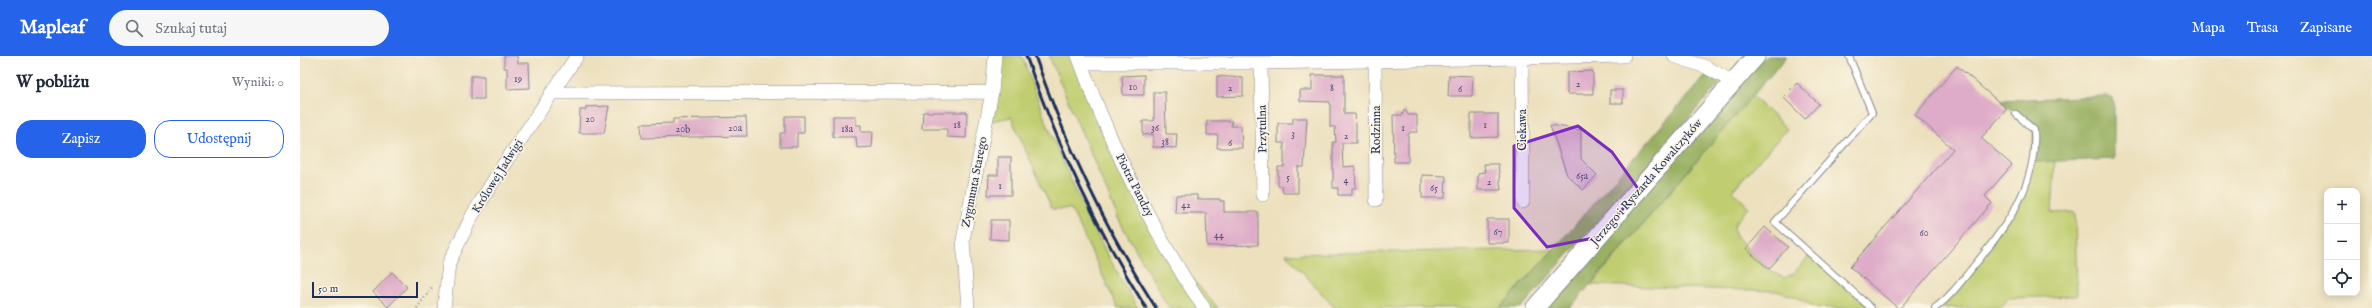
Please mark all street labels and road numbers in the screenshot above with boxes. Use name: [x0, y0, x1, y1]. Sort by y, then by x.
street label: Przytulna: [1255, 104, 1270, 153]
street label: Rodzinna: [1369, 105, 1384, 154]
street label: Ciekawa: [1515, 108, 1530, 151]
street label: Jerzego i Ryszarda Kowalczyków: [1586, 115, 1707, 251]
street label: Zygmunta Starego: [958, 135, 991, 229]
street label: Królowej Jadwigi: [469, 136, 527, 217]
street label: Piotra Pandzy: [1112, 151, 1157, 220]

